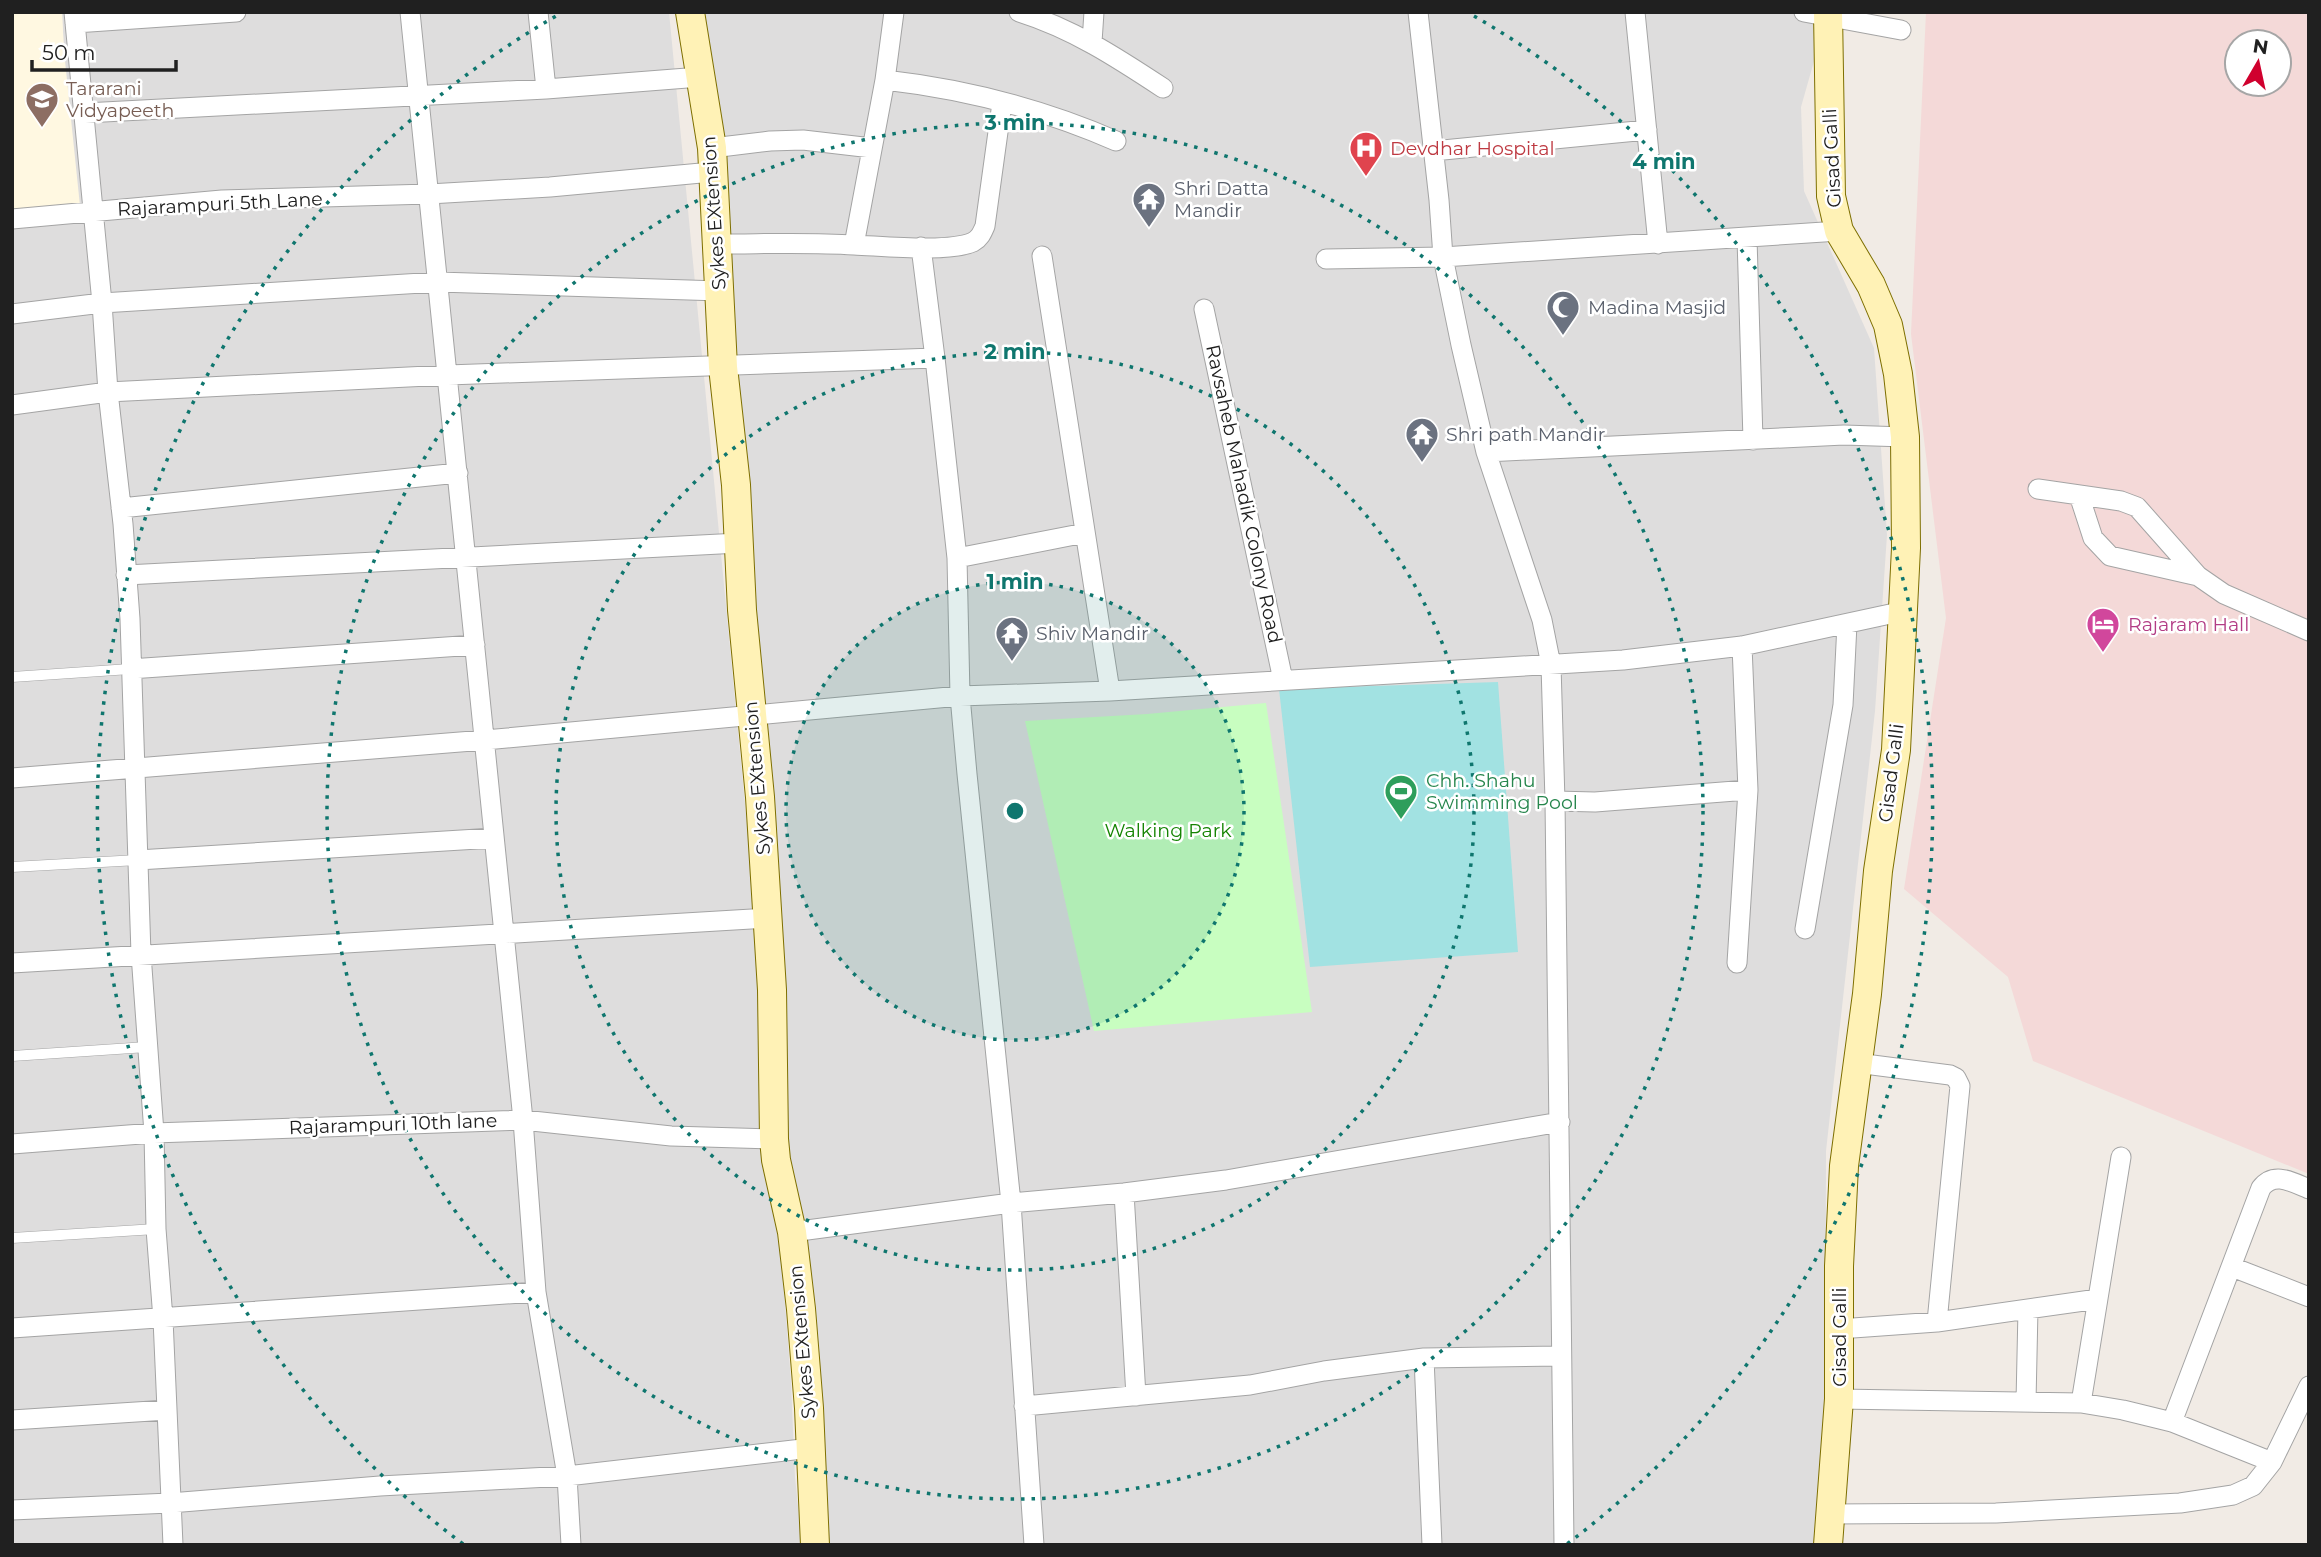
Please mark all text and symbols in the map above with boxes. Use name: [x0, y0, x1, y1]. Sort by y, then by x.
scale bar: [32, 28, 175, 72]
north arrow: [2223, 28, 2293, 98]
text: N: [2251, 34, 2270, 59]
text: 50 m: [42, 40, 96, 65]
place label: Tararani Vidyapeeth: [66, 77, 174, 122]
school or university icon: Tararani Vidyapeeth: [23, 80, 61, 129]
street label: Gisad Galli: [1818, 108, 1846, 208]
text: 3 min: [983, 110, 1046, 135]
hospital icon: Devdhar Hospital: [1347, 129, 1385, 178]
street label: Sykes EXtension: [697, 135, 731, 291]
place label: Devdhar Hospital: [1390, 137, 1555, 160]
text: 4 min: [1632, 149, 1696, 174]
place label: Shri Datta Mandir: [1174, 177, 1269, 222]
temple icon: Shri Datta Mandir: [1130, 180, 1168, 229]
street label: Rajarampuri 5th Lane: [117, 187, 323, 221]
mosque icon: Madina Masjid: [1544, 288, 1582, 337]
place label: Madina Masjid: [1588, 296, 1726, 319]
text: 2 min: [984, 339, 1046, 364]
street label: Ravsaheb Mahadik Colony Road: [1201, 343, 1287, 645]
temple icon: Shri path Mandir: [1403, 415, 1441, 464]
place label: Shri path Mandir: [1446, 423, 1605, 446]
text: 1 min: [986, 569, 1044, 594]
hotel icon: Rajaram Hall: [2084, 605, 2122, 654]
place label: Rajaram Hall: [2128, 613, 2249, 636]
temple icon: Shiv Mandir: [993, 614, 1031, 663]
place label: Shiv Mandir: [1036, 622, 1149, 645]
street label: Sykes EXtension: [739, 700, 775, 856]
street label: Gisad Galli: [1874, 722, 1908, 824]
place label: Chh. Shahu Swimming Pool: [1426, 769, 1578, 814]
sports icon: Chh. Shahu Swimming Pool: [1382, 772, 1420, 821]
centre of rings: [1003, 799, 1027, 823]
park label: Walking Park: [1104, 819, 1232, 842]
street label: Rajarampuri 10th lane: [288, 1109, 498, 1139]
street label: Sykes EXtension: [784, 1264, 820, 1420]
street label: Gisad Galli: [1828, 1287, 1851, 1387]

